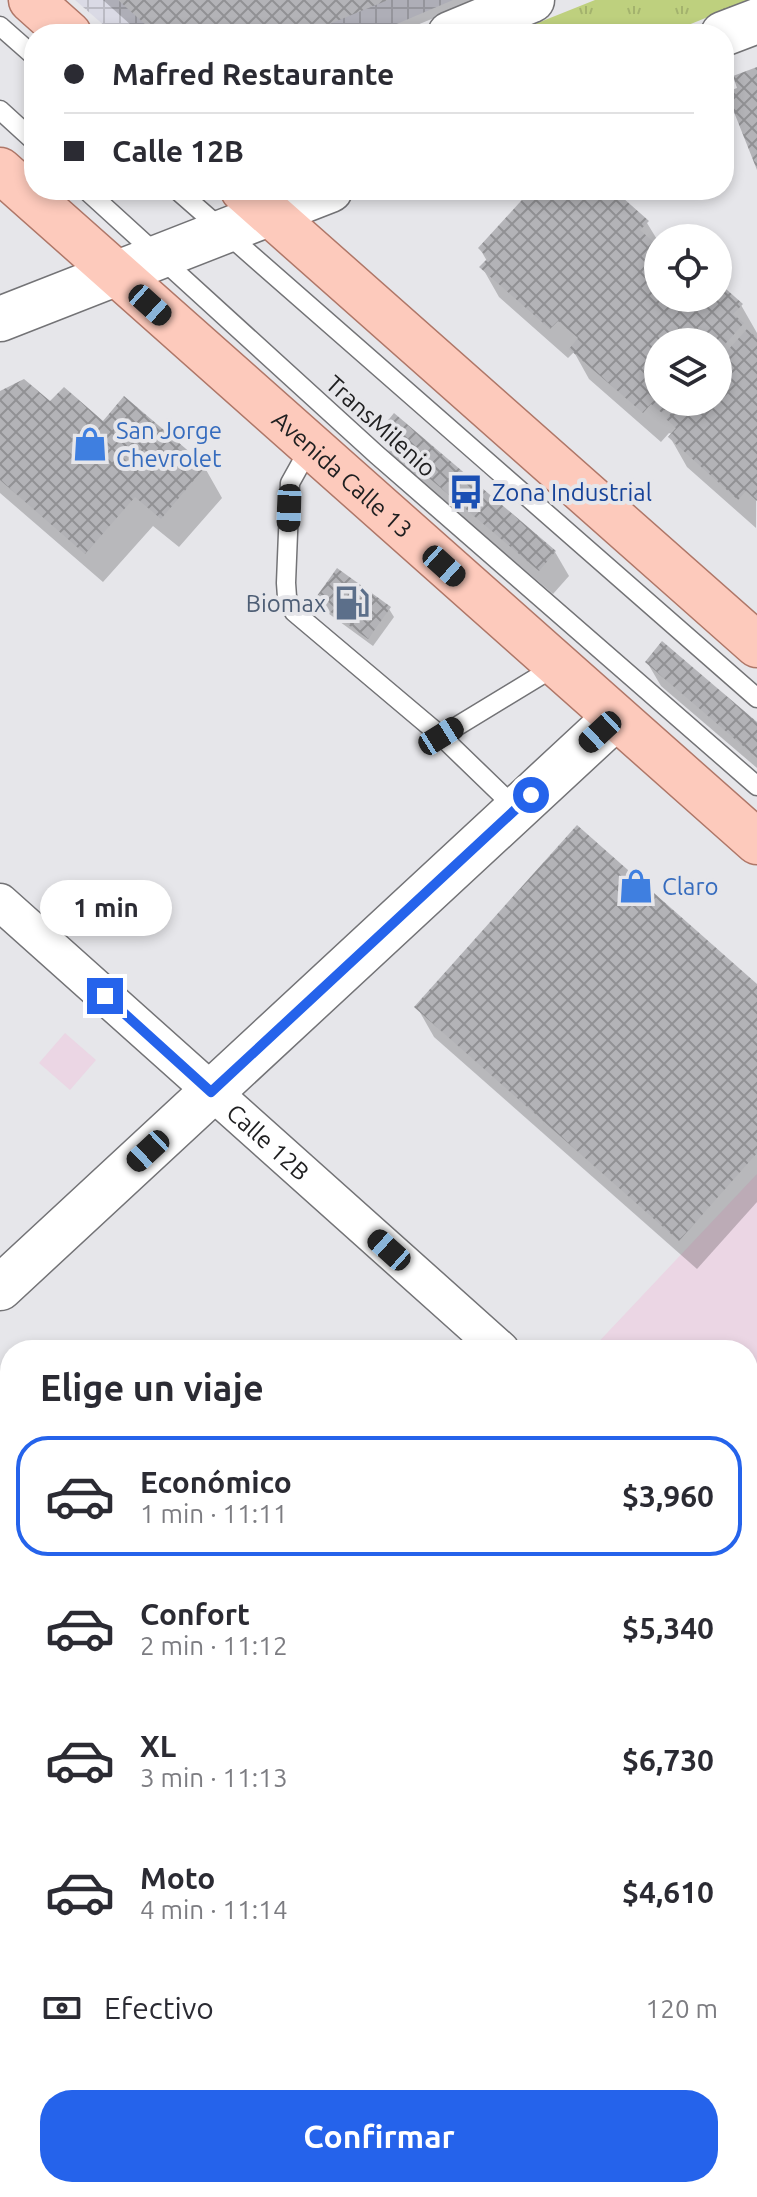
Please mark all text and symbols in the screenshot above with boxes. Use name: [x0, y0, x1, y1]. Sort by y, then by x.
text: Mafred Restaurante: [112, 57, 394, 91]
text: Calle 12B: [112, 134, 244, 168]
map controls: [644, 224, 732, 416]
button: locate: [644, 224, 732, 312]
car: [124, 280, 176, 330]
button: layers: [644, 328, 732, 416]
street label: TransMilenio: [321, 370, 441, 482]
street label: Avenida Calle 13: [267, 405, 418, 543]
place label: San Jorge Chevrolet: [116, 417, 222, 472]
shop icon: San Jorge Chevrolet: [71, 425, 109, 463]
bus stop icon: Zona Industrial: [447, 473, 485, 511]
place label: Zona Industrial: [492, 479, 652, 506]
car: [276, 484, 302, 532]
car: [418, 541, 470, 591]
fuel station icon: Biomax: [333, 584, 371, 622]
place label: Biomax: [246, 590, 326, 617]
car: [574, 707, 626, 757]
car: [414, 713, 468, 759]
route start: [513, 777, 549, 813]
shop icon: Claro: [617, 867, 655, 905]
place label: Claro: [662, 873, 719, 900]
callout: 1 min: [39, 880, 171, 936]
text: 1 min: [73, 893, 139, 922]
route end: [87, 978, 123, 1014]
street label: Calle 12B: [222, 1098, 315, 1186]
car: [122, 1126, 174, 1176]
car: [363, 1225, 415, 1275]
text: Elige un viaje: [40, 1367, 264, 1408]
icon: car: [44, 1460, 116, 1532]
text: Económico: [140, 1465, 292, 1499]
text: $3,960: [622, 1479, 714, 1513]
text: 1 min · 11:11: [140, 1499, 288, 1528]
icon: car: [44, 1592, 116, 1664]
text: Confort: [140, 1597, 250, 1631]
text: $5,340: [622, 1611, 714, 1645]
text: 2 min · 11:12: [140, 1631, 288, 1660]
icon: car: [44, 1724, 116, 1796]
text: XL: [140, 1729, 176, 1763]
text: $6,730: [622, 1743, 714, 1777]
text: 3 min · 11:13: [140, 1763, 288, 1792]
icon: car: [44, 1856, 116, 1928]
text: Moto: [140, 1861, 215, 1895]
text: $4,610: [622, 1875, 714, 1909]
text: 4 min · 11:14: [140, 1895, 288, 1924]
icon: cash: [40, 1986, 84, 2030]
text: Efectivo: [104, 1991, 214, 2025]
text: 120 m: [646, 1994, 718, 2023]
button: Confirmar: [40, 2090, 718, 2182]

